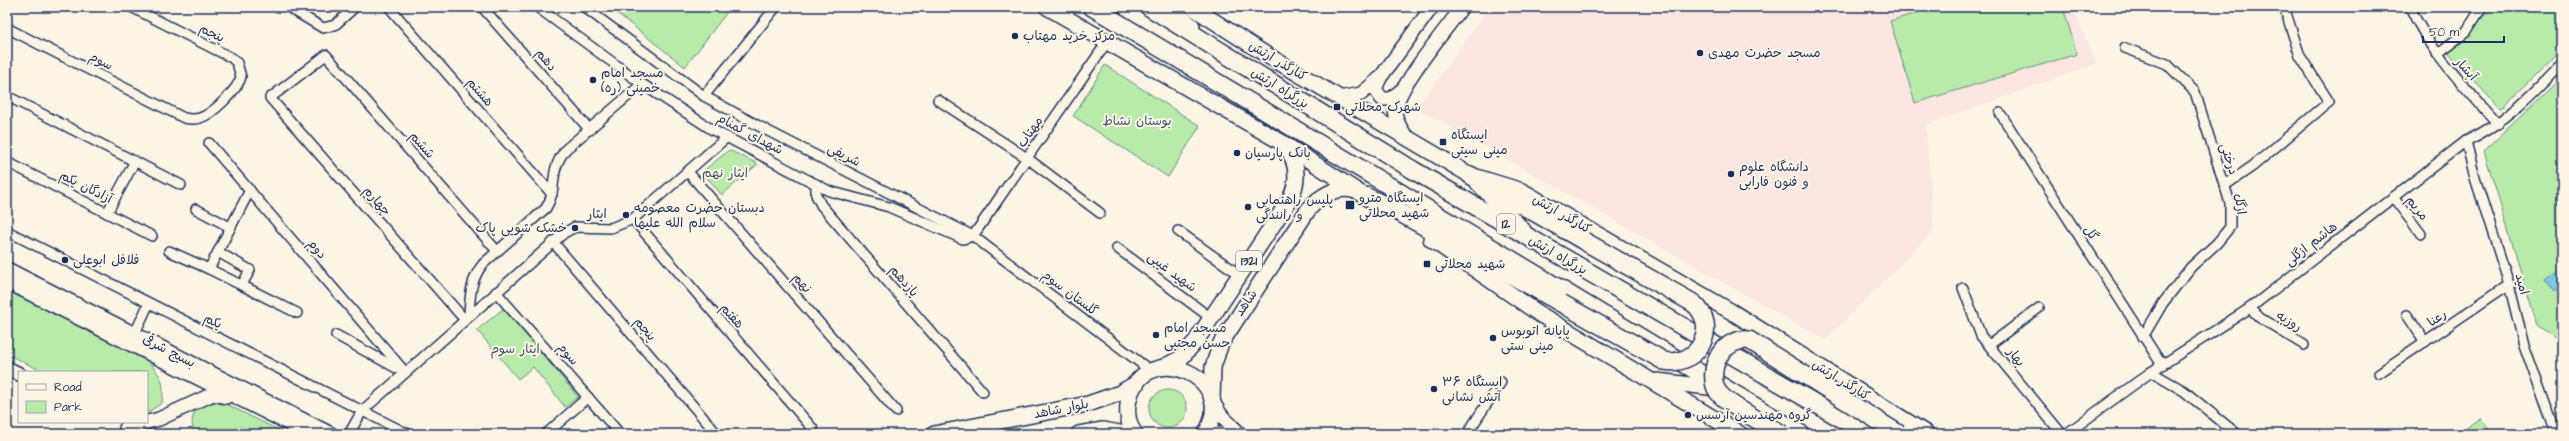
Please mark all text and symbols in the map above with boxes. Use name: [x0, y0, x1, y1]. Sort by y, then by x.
scale bar: [2423, 18, 2504, 44]
street label: پنجم: [196, 19, 228, 48]
text: 50 m: [2429, 24, 2460, 41]
place label: مرکز خرید مهتاب: [1023, 27, 1115, 45]
marker: مرکز خرید مهتاب: [1010, 31, 1020, 41]
street label: کنارگذر ارتش: [1246, 37, 1311, 86]
place label: مسجد حضرت مهدی: [1708, 44, 1821, 62]
street label: دهم: [530, 45, 561, 76]
street label: سوم: [85, 47, 116, 76]
marker: مسجد حضرت مهدی: [1695, 48, 1705, 58]
street label: آبشار: [2450, 53, 2482, 85]
street label: بزرگراه ارتش: [1248, 63, 1312, 113]
place label: مسجد امام خمینی (ره): [601, 64, 663, 97]
street label: هشتم: [462, 74, 498, 111]
marker: مسجد امام خمینی (ره): [588, 75, 598, 85]
place label: شهرک محلاتی: [1345, 98, 1421, 116]
marker: شهرک محلاتی: [1332, 102, 1342, 112]
street label: شهدای گمنام: [713, 109, 786, 160]
park label: بوستان نشاط: [1102, 112, 1172, 130]
street label: مهتاب: [1013, 113, 1047, 151]
place label: ایستگاه مینی سیتی: [1451, 126, 1508, 159]
street label: ششم: [404, 128, 439, 163]
marker: ایستگاه مینی سیتی: [1438, 137, 1448, 147]
street label: شریفی: [824, 139, 864, 171]
street label: درختی: [2215, 141, 2243, 177]
place label: بانک پارسیان: [1245, 144, 1311, 162]
marker: بانک پارسیان: [1232, 148, 1242, 158]
place label: دانشگاه علوم و فنون فارابی: [1739, 158, 1809, 191]
park label: ایثار نهم: [702, 164, 748, 183]
street label: آزادگان یکم: [56, 166, 116, 209]
marker: دانشگاه علوم و فنون فارابی: [1726, 169, 1736, 179]
street label: چهارم: [358, 182, 395, 221]
place label: ایستگاه مترو شهید محلاتی: [1358, 189, 1429, 222]
street label: کنارگذر ارتش: [1529, 190, 1595, 238]
place label: پلیس راهنمایی و رانندگی: [1256, 191, 1334, 224]
street label: ازگل: [2230, 192, 2250, 216]
street label: مریم: [2401, 192, 2433, 225]
place label: دبستان حضرت معصومه سلام الله علیها: [634, 199, 765, 233]
marker: ایستگاه مترو شهید محلاتی: [1344, 199, 1356, 211]
marker: پلیس راهنمایی و رانندگی: [1243, 202, 1253, 212]
street label: ایثار: [586, 205, 607, 223]
marker: دبستان حضرت معصومه سلام الله علیها: [621, 210, 631, 220]
road number: 12: [1497, 214, 1515, 234]
street label: هاشم ازگلی: [2281, 218, 2342, 271]
place label: خشک شویی پاک: [476, 219, 567, 237]
street label: گل: [2079, 222, 2103, 245]
marker: خشک شویی پاک: [570, 223, 580, 233]
street label: بزرگراه ارتش: [1525, 231, 1591, 279]
street label: دوم: [303, 235, 331, 264]
street label: شهید غیبی: [1144, 248, 1200, 296]
place label: فلافل ابوعلی: [73, 251, 139, 269]
road number: 1321: [1236, 251, 1262, 271]
marker: فلافل ابوعلی: [60, 255, 70, 265]
place label: شهید محلاتی: [1435, 255, 1505, 273]
marker: شهید محلاتی: [1422, 259, 1432, 269]
street label: یازدهم: [884, 261, 923, 301]
street label: گلستان سوم: [1038, 266, 1102, 321]
street label: نهم: [787, 269, 816, 298]
street label: امید: [2511, 271, 2533, 297]
street label: شاهد: [1231, 286, 1261, 320]
street label: هفتم: [715, 300, 748, 333]
street label: رعنا: [2424, 305, 2450, 331]
street label: روزبه: [2273, 306, 2305, 336]
street label: یکم: [200, 309, 225, 334]
street label: پنجم: [629, 313, 661, 346]
place label: مسجد امام حسن مجتبی: [1164, 319, 1230, 352]
place label: پایانه اتوبوس مینی ستی: [1501, 322, 1570, 355]
street label: بسیج شرقی: [139, 330, 199, 372]
marker: مسجد امام حسن مجتبی: [1151, 330, 1161, 340]
marker: پایانه اتوبوس مینی ستی: [1488, 333, 1498, 343]
street label: سوم: [552, 339, 583, 370]
park label: ایثار سوم: [490, 340, 540, 359]
street label: بهار: [2002, 343, 2029, 370]
street label: کنارگذر ارتش: [1809, 355, 1874, 405]
legend: [18, 371, 148, 423]
place label: ایستگاه ۳۶ آتش نشانی: [1442, 373, 1502, 406]
text: Road: [54, 379, 82, 396]
marker: ایستگاه ۳۶ آتش نشانی: [1429, 384, 1439, 394]
street label: بلوار شاهد: [1032, 395, 1090, 423]
text: Park: [54, 399, 82, 416]
place label: گروه مهندسین آرسس: [1696, 406, 1812, 424]
marker: گروه مهندسین آرسس: [1683, 410, 1693, 420]

